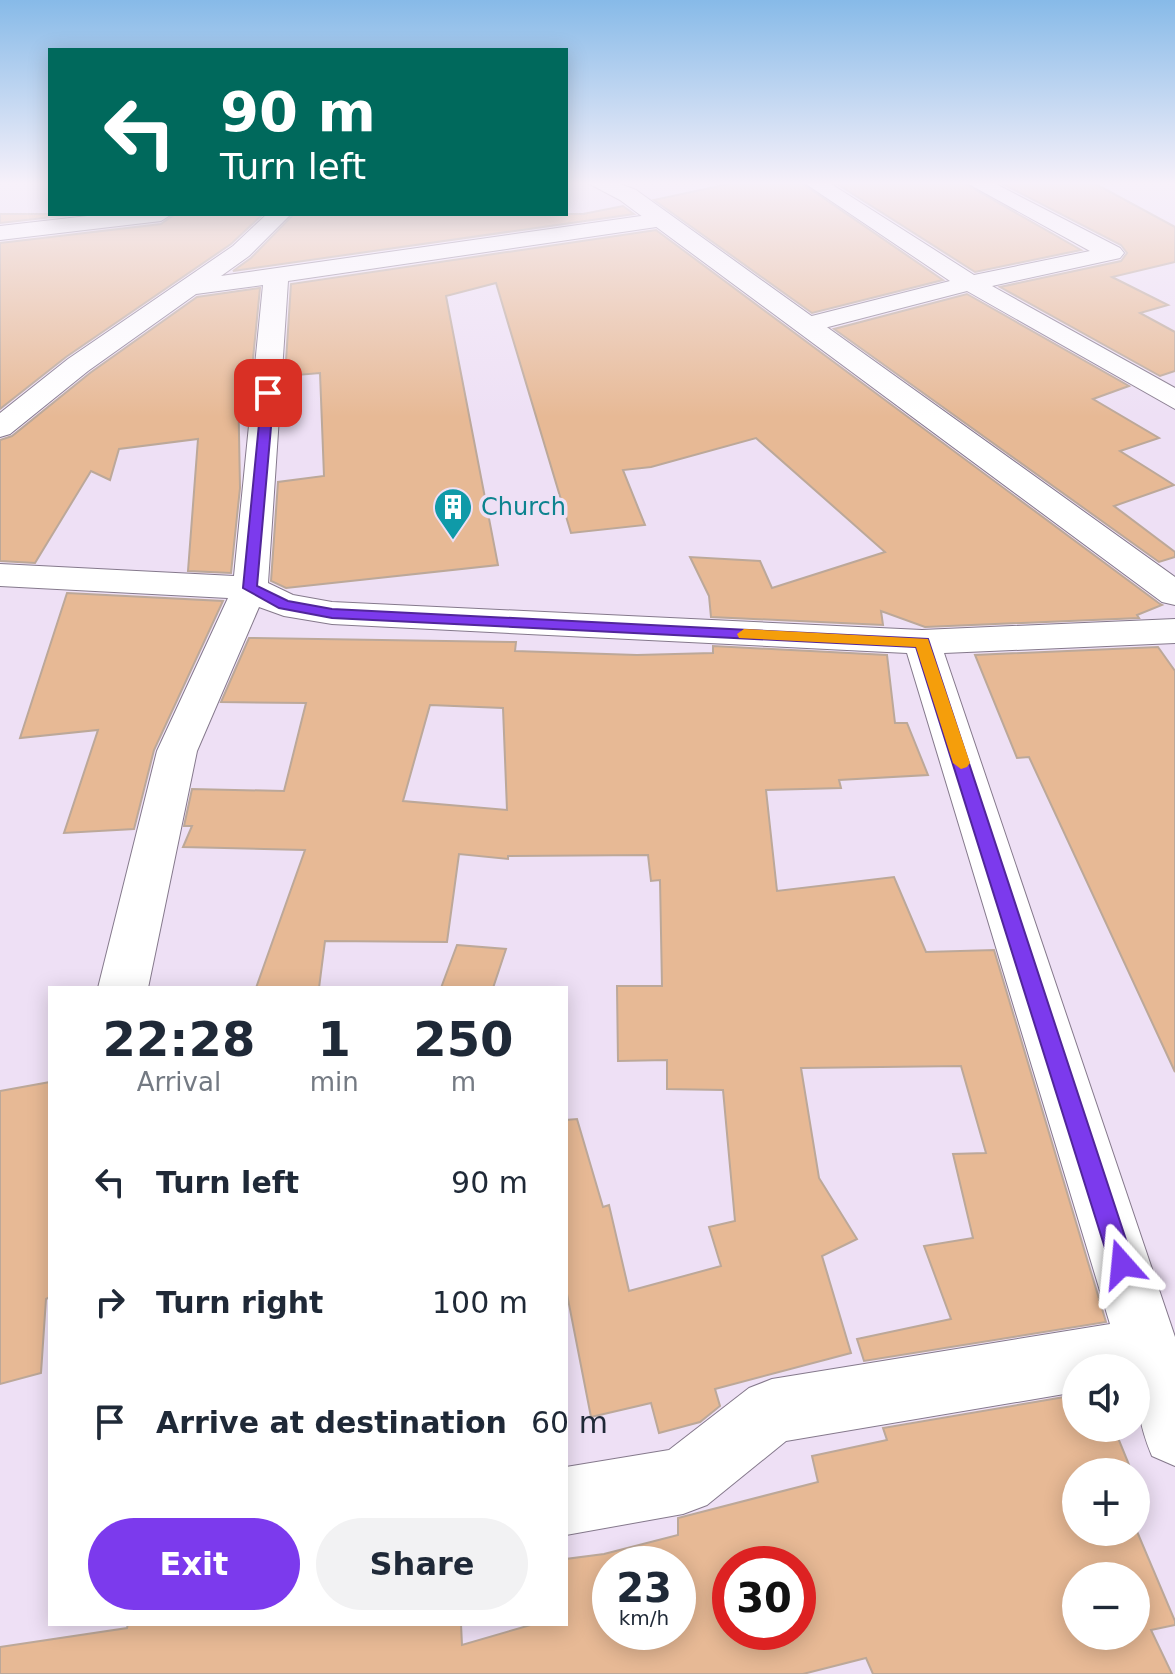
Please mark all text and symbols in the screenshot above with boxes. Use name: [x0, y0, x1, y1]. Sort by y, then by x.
text: 90 m: [220, 79, 376, 144]
icon: left: [88, 80, 192, 184]
text: Turn left: [220, 146, 366, 187]
pin: [234, 359, 302, 427]
icon: arrive: [246, 371, 290, 415]
building icon: Church: [432, 486, 474, 541]
place label: Church: [481, 493, 566, 521]
text: 22:28: [102, 1011, 255, 1067]
text: 1: [318, 1011, 351, 1067]
text: 250: [413, 1011, 513, 1067]
text: Arrival: [137, 1067, 221, 1097]
text: min: [310, 1067, 359, 1097]
text: m: [451, 1067, 476, 1097]
icon: left: [88, 1160, 132, 1204]
text: Turn left: [156, 1165, 299, 1200]
text: 90 m: [451, 1165, 528, 1200]
position arrow: [1080, 1222, 1164, 1306]
icon: right: [88, 1280, 132, 1324]
text: Turn right: [156, 1285, 323, 1320]
text: 100 m: [432, 1285, 528, 1320]
map controls: [1062, 1354, 1150, 1650]
button: sound: [1062, 1354, 1150, 1442]
icon: arrive: [88, 1400, 132, 1444]
text: Arrive at destination: [156, 1405, 507, 1440]
text: 60 m: [531, 1405, 608, 1440]
button: +: [1062, 1458, 1150, 1546]
button: Exit: [88, 1518, 300, 1610]
button: Share: [316, 1518, 528, 1610]
speed limit sign: 30: [712, 1546, 816, 1650]
button: −: [1062, 1562, 1150, 1650]
text: 23: [616, 1565, 672, 1611]
text: km/h: [619, 1606, 669, 1630]

